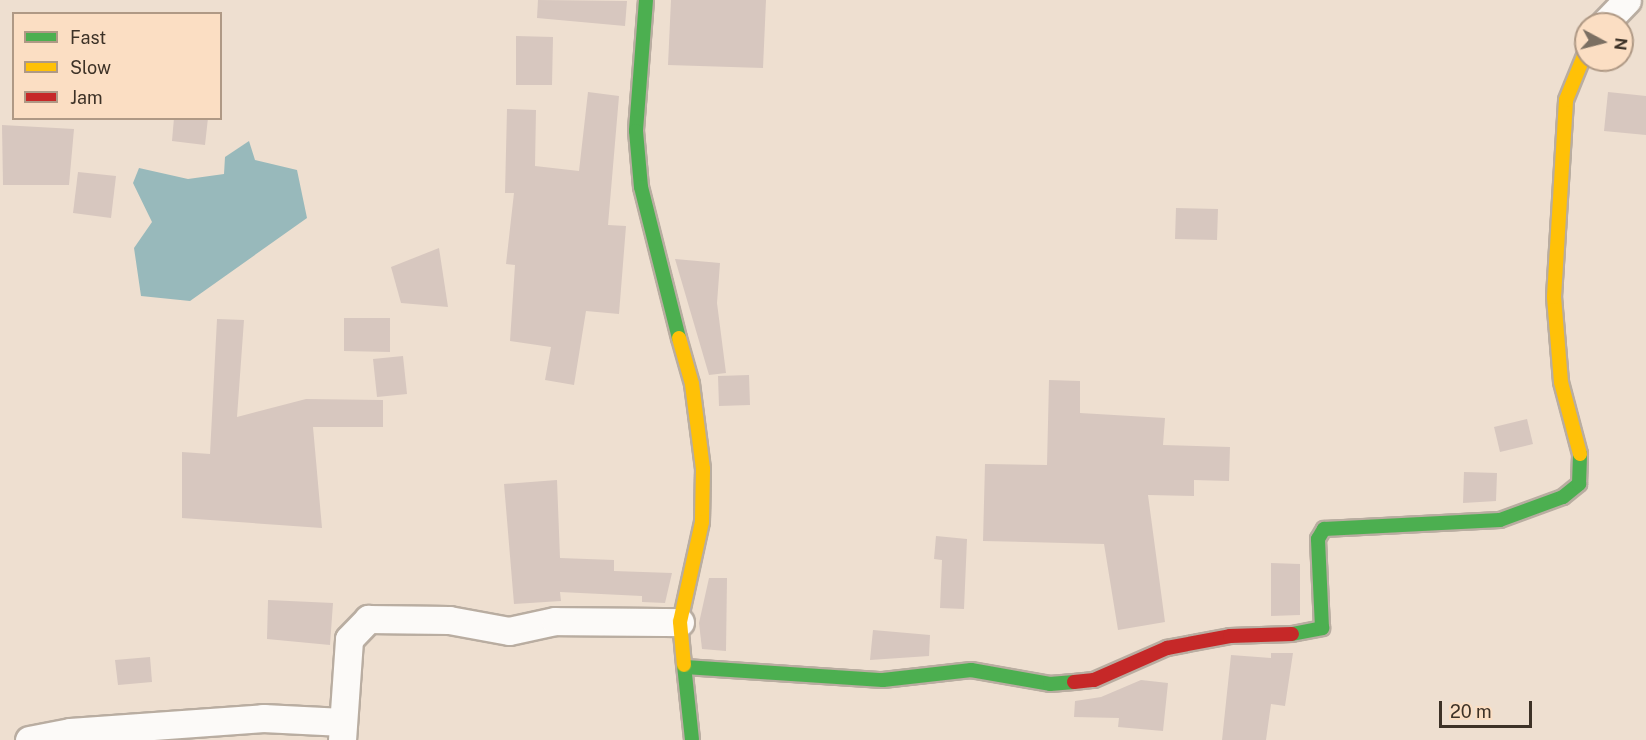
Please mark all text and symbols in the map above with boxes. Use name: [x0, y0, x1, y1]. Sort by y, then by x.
legend: [12, 12, 222, 120]
north arrow: [1574, 12, 1634, 72]
text: Fast: [70, 27, 106, 48]
text: N: [1610, 37, 1631, 51]
text: Slow: [70, 57, 111, 78]
text: Jam: [70, 87, 103, 108]
scale bar: [1442, 689, 1535, 727]
text: 20 m: [1450, 701, 1492, 722]

